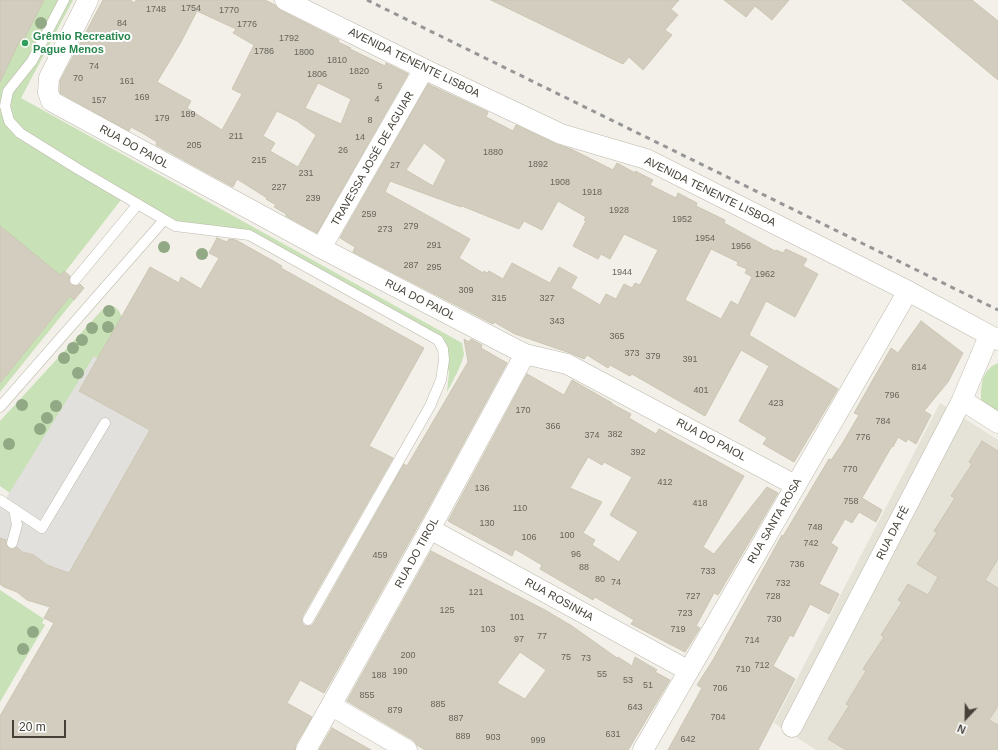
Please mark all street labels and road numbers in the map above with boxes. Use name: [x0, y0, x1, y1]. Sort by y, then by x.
street label: AVENIDA TENENTE LISBOA: [346, 25, 482, 101]
street label: TRAVESSA JOSÉ DE AGUIAR: [329, 89, 417, 229]
street label: RUA DO PAIOL: [97, 122, 171, 172]
street label: AVENIDA TENENTE LISBOA: [642, 154, 778, 230]
street label: RUA DO PAIOL: [383, 277, 457, 323]
street label: RUA DO PAIOL: [674, 416, 748, 464]
street label: RUA SANTA ROSA: [745, 476, 805, 566]
street label: RUA DA FÉ: [874, 504, 912, 562]
street label: RUA DO TIROL: [392, 516, 442, 590]
street label: RUA ROSINHA: [522, 576, 596, 624]

